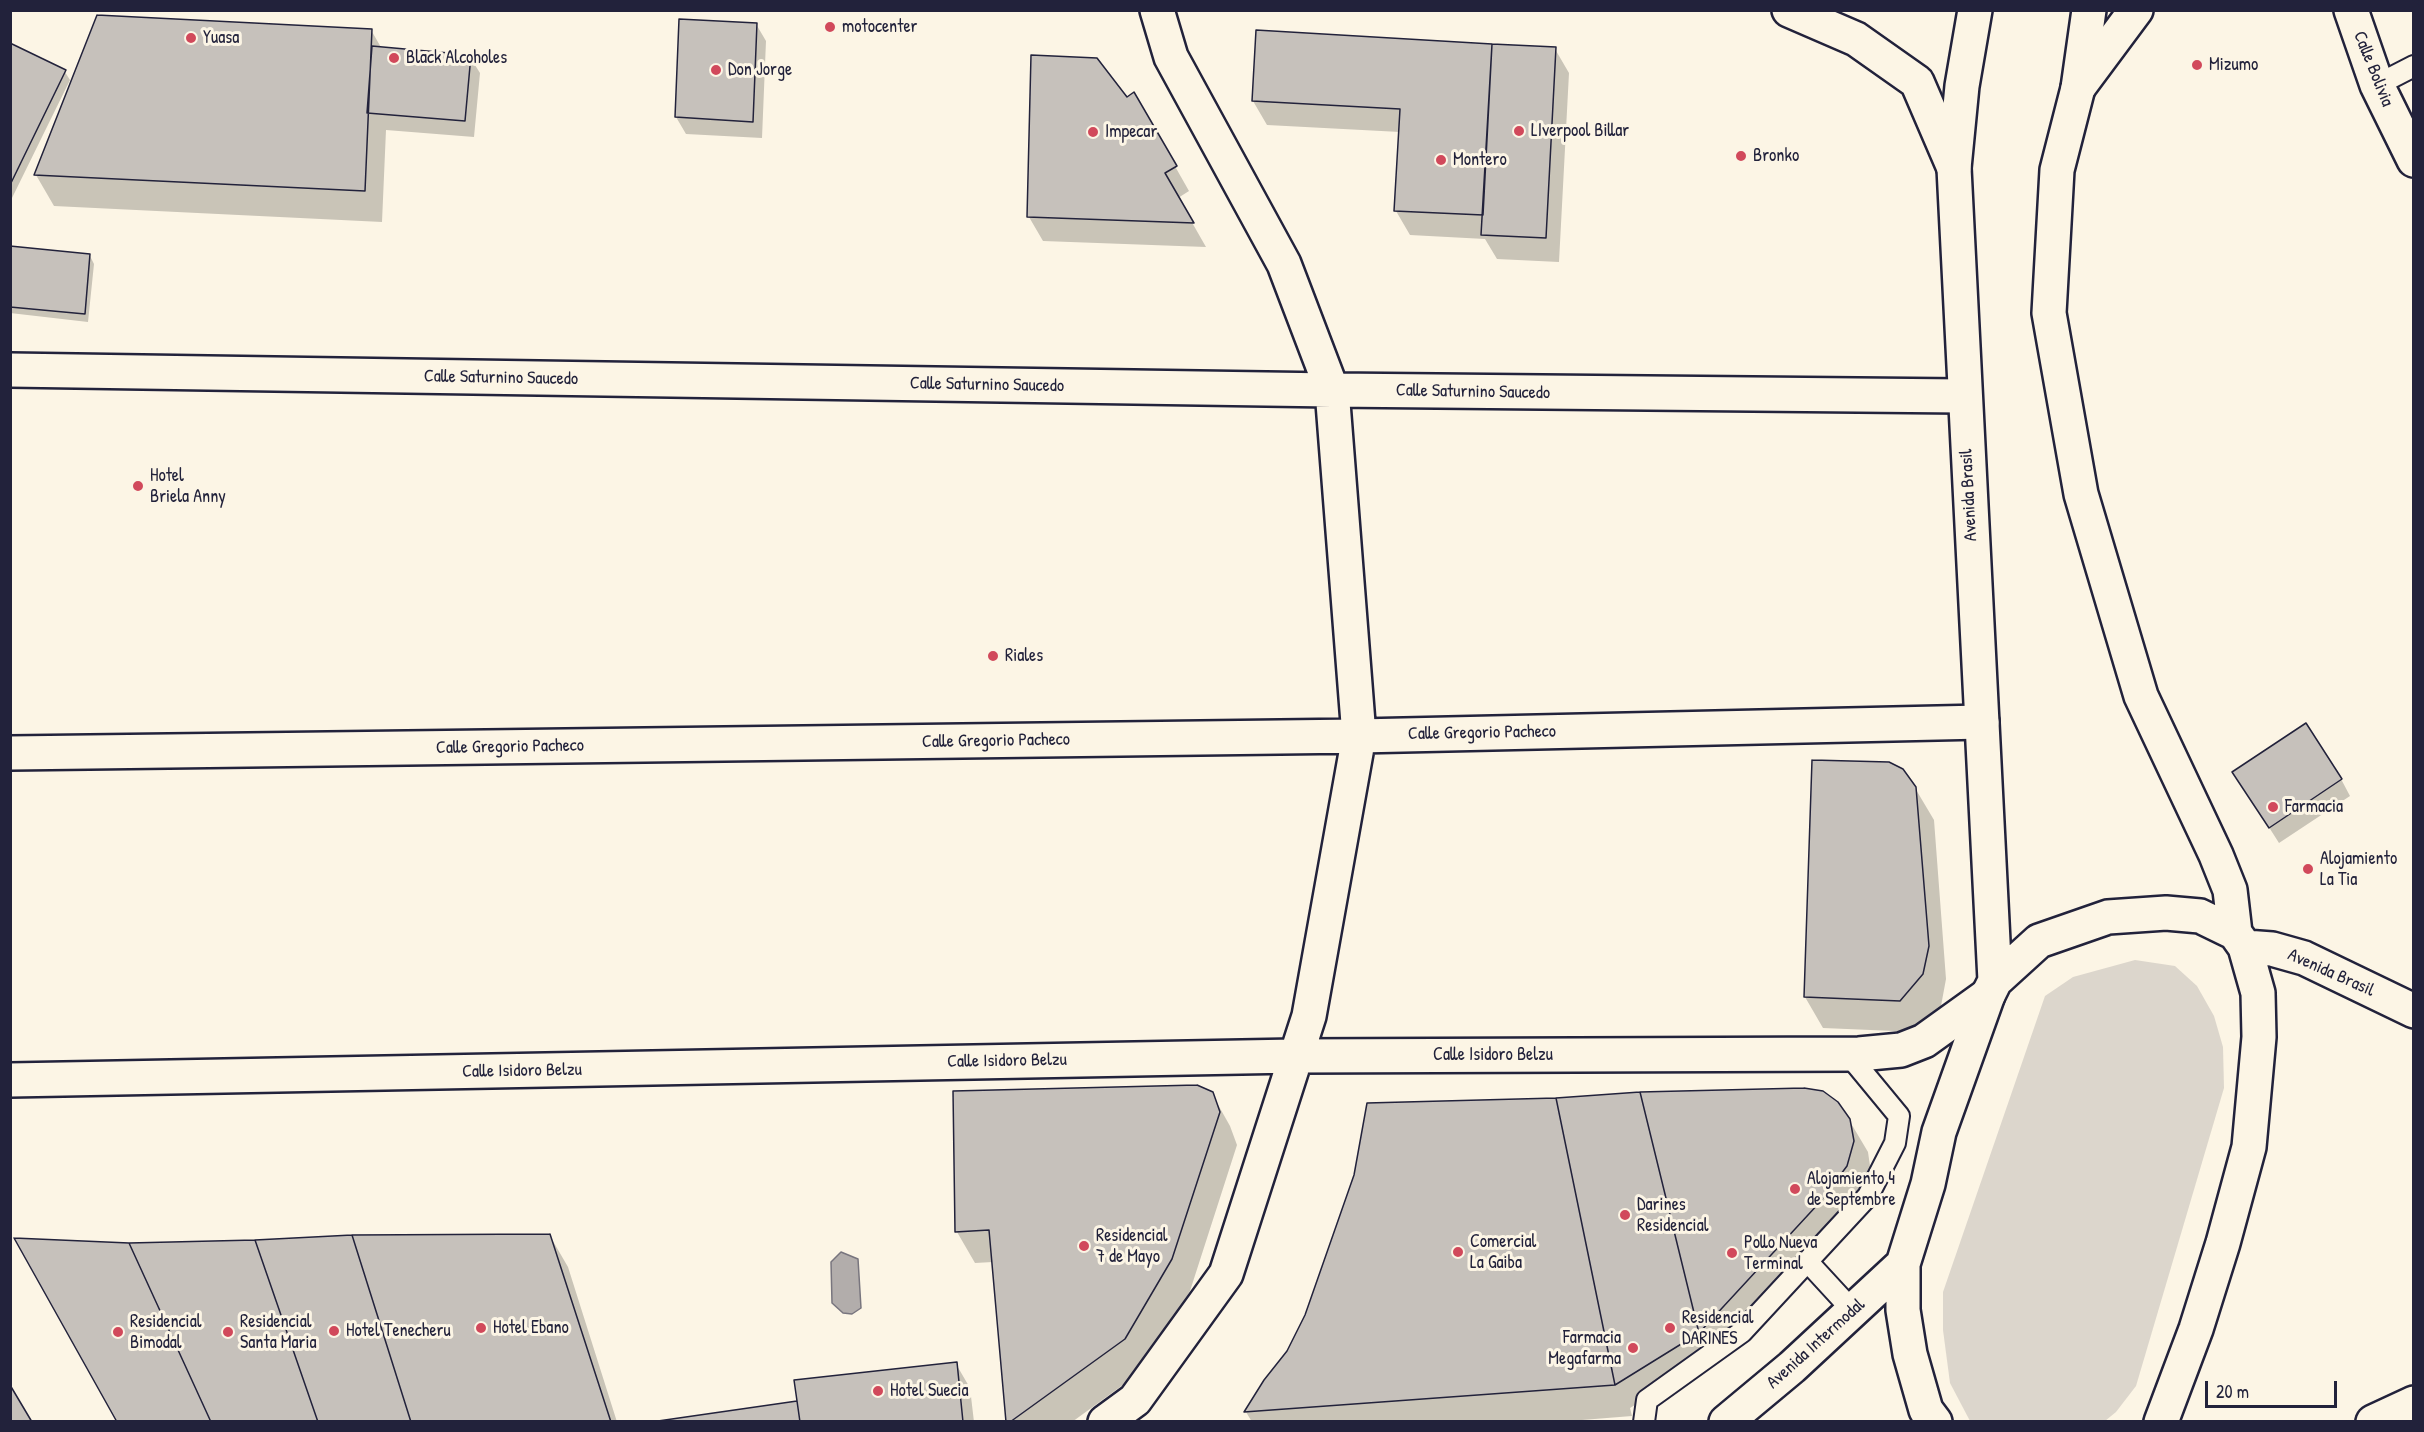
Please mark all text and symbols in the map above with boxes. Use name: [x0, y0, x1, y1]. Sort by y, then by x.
place label: motocenter: [842, 16, 918, 38]
marker: motocenter: [823, 20, 837, 34]
place label: Yuasa: [203, 27, 239, 49]
street label: Calle Bolivia: [2348, 28, 2398, 110]
marker: Yuasa: [184, 31, 198, 45]
place label: Black Alcoholes: [406, 47, 507, 69]
marker: Black Alcoholes: [387, 51, 401, 65]
place label: Mizumo: [2209, 54, 2258, 76]
marker: Mizumo: [2190, 58, 2204, 72]
place label: Don Jorge: [728, 59, 792, 81]
marker: Don Jorge: [709, 63, 723, 77]
place label: LIverpool Billar: [1531, 120, 1629, 142]
place label: Impecar: [1105, 121, 1157, 143]
marker: LIverpool Billar: [1512, 124, 1526, 138]
marker: Impecar: [1086, 125, 1100, 139]
place label: Bronko: [1753, 145, 1799, 167]
place label: Montero: [1453, 149, 1507, 171]
marker: Bronko: [1734, 149, 1748, 163]
marker: Montero: [1434, 153, 1448, 167]
street label: Calle Saturnino Saucedo: [424, 366, 578, 390]
street label: Calle Saturnino Saucedo: [910, 373, 1064, 397]
street label: Calle Saturnino Saucedo: [1396, 380, 1550, 404]
street label: Avenida Brasil: [1956, 448, 1982, 542]
place label: Hotel Briela Anny: [150, 465, 226, 508]
marker: Hotel Briela Anny: [131, 479, 145, 493]
place label: Riales: [1005, 645, 1043, 667]
marker: Riales: [986, 649, 1000, 663]
street label: Calle Gregorio Pacheco: [1408, 721, 1556, 745]
street label: Calle Gregorio Pacheco: [922, 729, 1070, 753]
street label: Calle Gregorio Pacheco: [436, 735, 584, 759]
place label: Farmacia: [2285, 796, 2343, 818]
marker: Farmacia: [2266, 800, 2280, 814]
place label: Alojamiento La Tia: [2320, 848, 2397, 890]
marker: Alojamiento La Tia: [2301, 862, 2315, 876]
street label: Avenida Brasil: [2284, 944, 2378, 1002]
street label: Calle Isidoro Belzu: [1433, 1044, 1553, 1066]
street label: Calle Isidoro Belzu: [947, 1049, 1067, 1073]
street label: Calle Isidoro Belzu: [462, 1059, 582, 1083]
place label: Alojamiento 4 de Septembre: [1807, 1168, 1896, 1210]
marker: Alojamiento 4 de Septembre: [1788, 1182, 1802, 1196]
place label: Darines Residencial: [1637, 1194, 1708, 1236]
marker: Darines Residencial: [1618, 1208, 1632, 1222]
place label: Residencial 7 de Mayo: [1096, 1225, 1167, 1268]
place label: Comercial La Gaiba: [1470, 1231, 1536, 1274]
place label: Pollo Nueva Terminal: [1744, 1232, 1817, 1274]
marker: Residencial 7 de Mayo: [1077, 1239, 1091, 1253]
marker: Comercial La Gaiba: [1451, 1245, 1465, 1259]
marker: Pollo Nueva Terminal: [1725, 1246, 1739, 1260]
street label: Avenida Intermodal: [1762, 1294, 1870, 1394]
place label: Residencial DARINES: [1682, 1307, 1753, 1350]
place label: Residencial Bimodal: [130, 1311, 201, 1354]
place label: Residencial Santa Maria: [240, 1311, 317, 1354]
place label: Hotel Ebano: [493, 1317, 569, 1339]
place label: Hotel Tenecheru: [346, 1320, 451, 1342]
marker: Hotel Ebano: [474, 1321, 488, 1335]
marker: Residencial DARINES: [1663, 1321, 1677, 1335]
marker: Hotel Tenecheru: [327, 1324, 341, 1338]
marker: Residencial Bimodal: [111, 1325, 125, 1339]
marker: Residencial Santa Maria: [221, 1325, 235, 1339]
place label: Farmacia Megafarma: [1548, 1327, 1621, 1370]
marker: Farmacia Megafarma: [1626, 1341, 1640, 1355]
scale bar: [2208, 1369, 2340, 1407]
text: 20 m: [2216, 1379, 2249, 1404]
place label: Hotel Suecia: [890, 1380, 969, 1402]
marker: Hotel Suecia: [871, 1384, 885, 1398]

